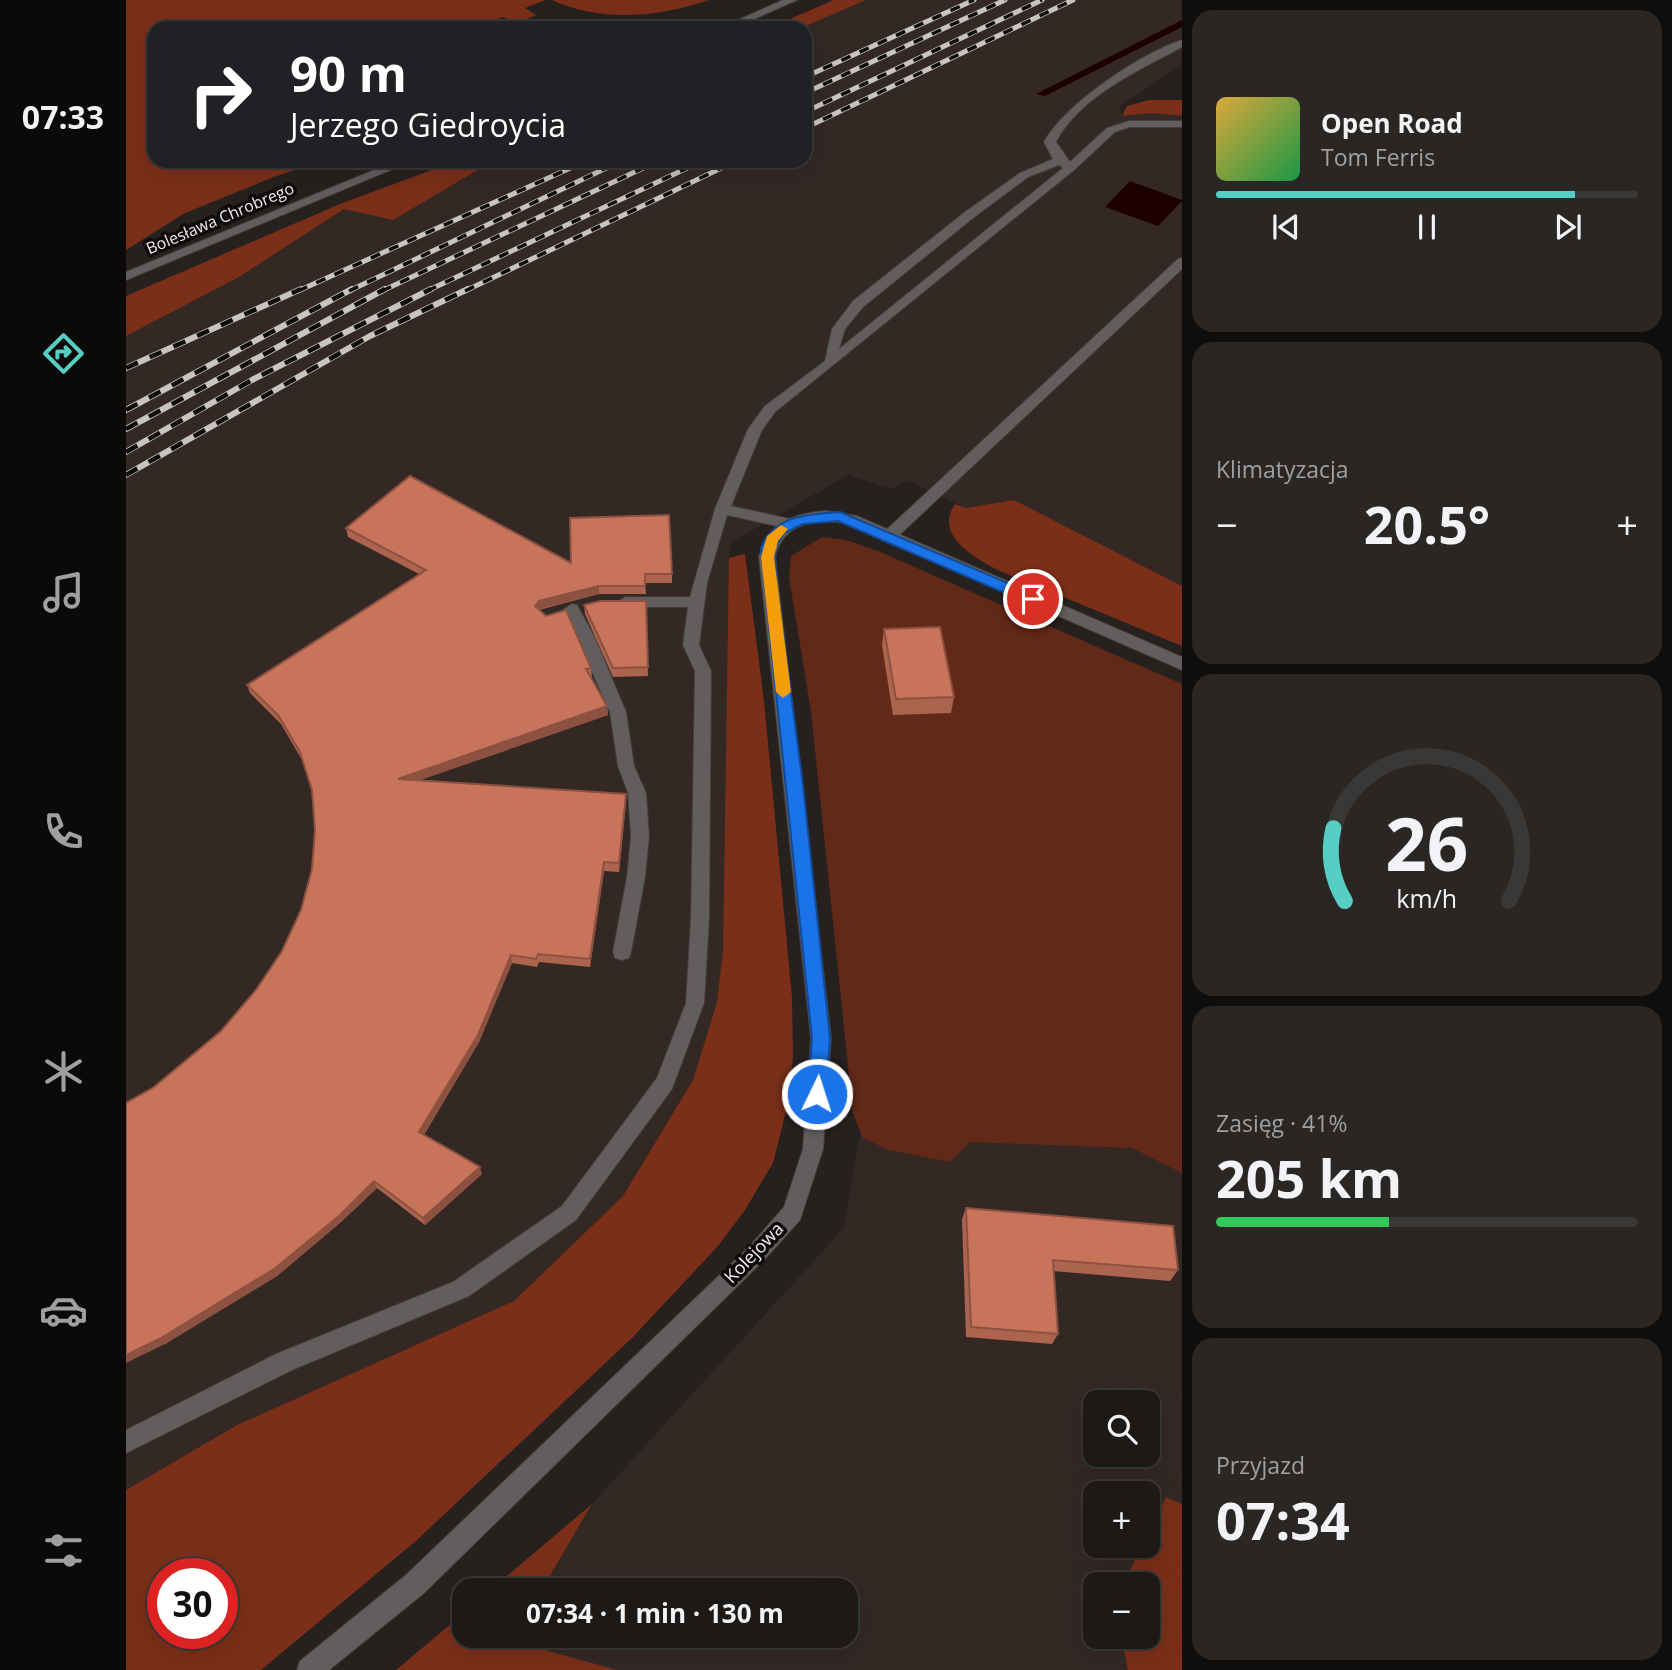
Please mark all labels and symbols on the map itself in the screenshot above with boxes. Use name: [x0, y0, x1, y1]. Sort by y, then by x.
street label: Bolesława Chrobrego: [143, 177, 297, 259]
pin: [1003, 569, 1063, 629]
position arrow: [780, 1057, 854, 1131]
street label: Kolejowa: [718, 1217, 788, 1288]
speed limit sign: 30: [147, 1558, 238, 1649]

